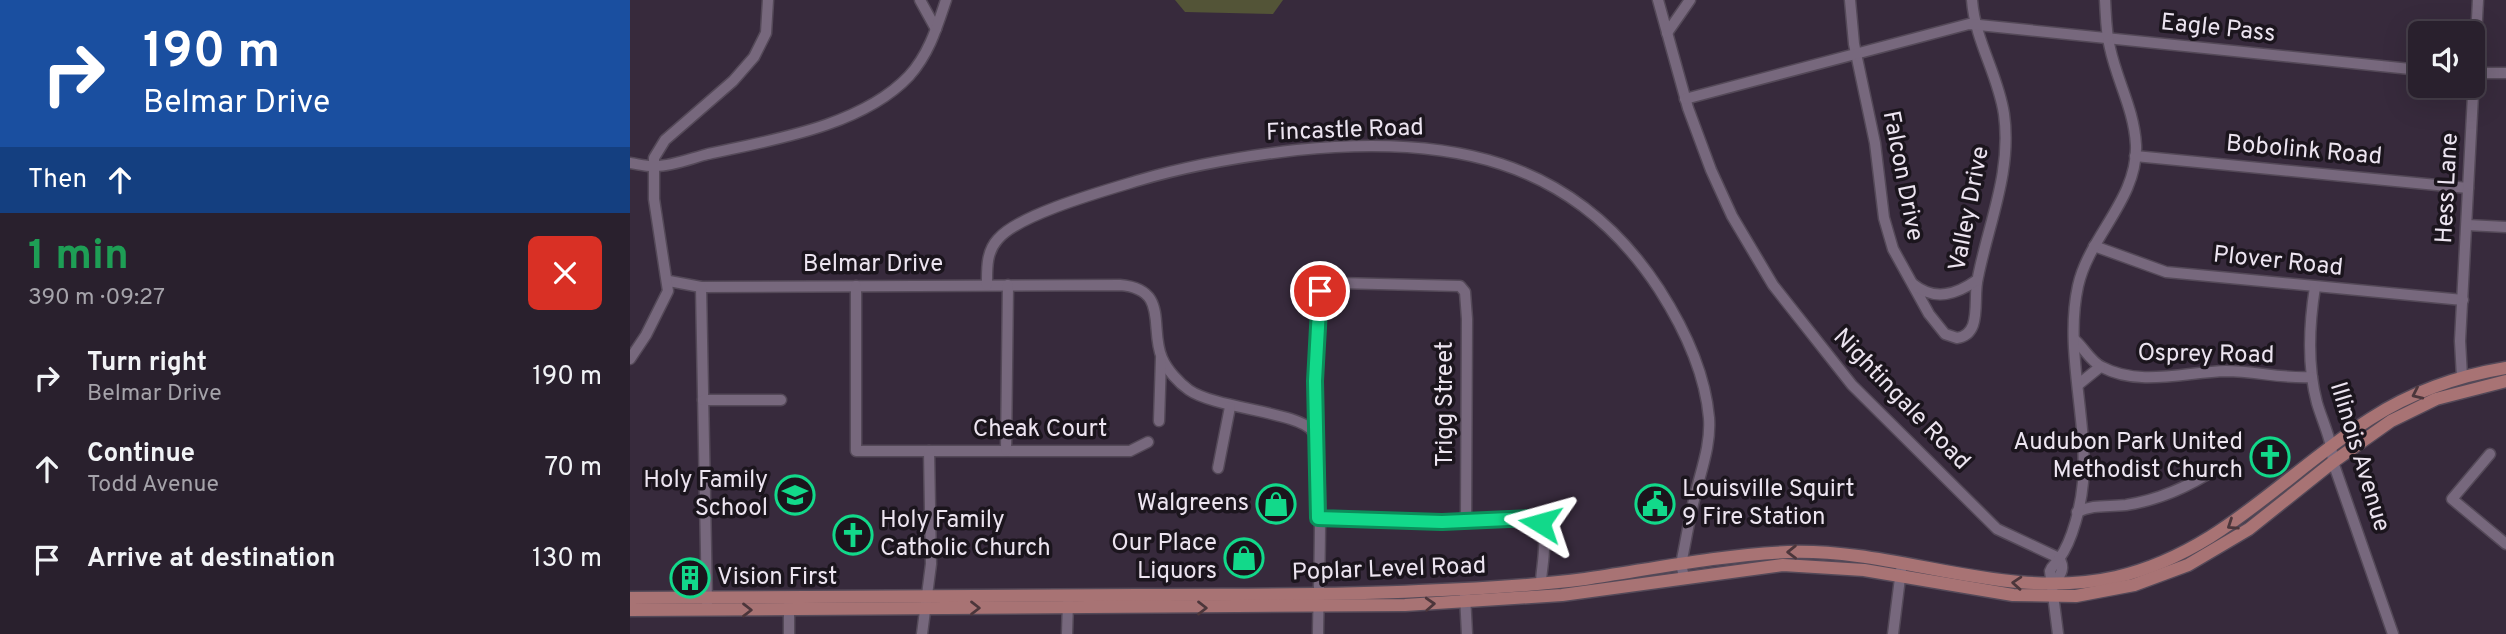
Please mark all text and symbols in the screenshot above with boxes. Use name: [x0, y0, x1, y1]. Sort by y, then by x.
street label: Eagle Pass: [2159, 8, 2277, 50]
map controls: [2408, 21, 2485, 98]
button: sound: [2408, 21, 2485, 98]
text: 190 m: [143, 23, 280, 85]
icon: right: [28, 28, 119, 119]
text: Belmar Drive: [143, 84, 330, 124]
street label: Falcon Drive: [1875, 108, 1929, 244]
street label: Fincastle Road: [1266, 113, 1424, 149]
street label: Bobolink Road: [2225, 129, 2383, 173]
street label: Hess Lane: [2430, 132, 2466, 244]
street label: Valley Drive: [1943, 144, 1997, 274]
icon: ahead: [101, 161, 139, 199]
text: Then: [28, 164, 87, 197]
text: 1 min: [28, 231, 129, 284]
button: close: [528, 236, 602, 310]
street label: Plover Road: [2212, 240, 2344, 284]
street label: Belmar Drive: [803, 250, 943, 280]
pin: [1290, 261, 1350, 321]
icon: arrive: [1301, 272, 1339, 310]
text: 390 m · 09:27: [28, 284, 165, 313]
street label: Nightingale Road: [1826, 323, 1976, 477]
street label: Osprey Road: [2137, 339, 2275, 371]
street label: Trigg Street: [1431, 341, 1461, 467]
text: Turn right: [87, 347, 207, 380]
icon: right: [28, 359, 66, 397]
text: 190 m: [532, 361, 602, 394]
street label: Illinois Avenue: [2322, 379, 2396, 535]
text: Belmar Drive: [87, 380, 222, 409]
one-way arrow: [2412, 385, 2424, 399]
street label: Cheak Court: [973, 415, 1107, 445]
place label: Audubon Park United Methodist Church: [2013, 428, 2243, 486]
church icon: Audubon Park United Methodist Church: [2249, 436, 2291, 478]
text: Continue: [87, 438, 195, 471]
icon: ahead: [28, 450, 66, 488]
text: 70 m: [544, 452, 602, 485]
place label: Holy Family School: [643, 466, 768, 524]
text: Todd Avenue: [87, 471, 219, 500]
school or university icon: Holy Family School: [774, 474, 816, 516]
place label: Louisville Squirt 9 Fire Station: [1682, 475, 1855, 533]
shop icon: Walgreens: [1255, 483, 1297, 525]
public building icon: Louisville Squirt 9 Fire Station: [1634, 483, 1676, 525]
position arrow: [1503, 486, 1577, 560]
place label: Walgreens: [1137, 489, 1249, 519]
place label: Holy Family Catholic Church: [880, 506, 1051, 564]
church icon: Holy Family Catholic Church: [832, 514, 874, 556]
one-way arrow: [2227, 517, 2240, 529]
place label: Our Place Liquors: [1111, 529, 1217, 587]
shop icon: Our Place Liquors: [1223, 537, 1265, 579]
icon: arrive: [28, 541, 66, 579]
text: Arrive at destination: [87, 543, 335, 576]
text: 130 m: [532, 543, 602, 576]
one-way arrow: [1786, 545, 1797, 560]
street label: Poplar Level Road: [1291, 552, 1487, 588]
building icon: Vision First: [669, 557, 711, 599]
place label: Vision First: [717, 563, 837, 593]
one-way arrow: [2011, 576, 2022, 591]
one-way arrow: [1424, 597, 1435, 612]
one-way arrow: [970, 600, 980, 616]
one-way arrow: [1197, 600, 1208, 616]
one-way arrow: [742, 602, 753, 618]

